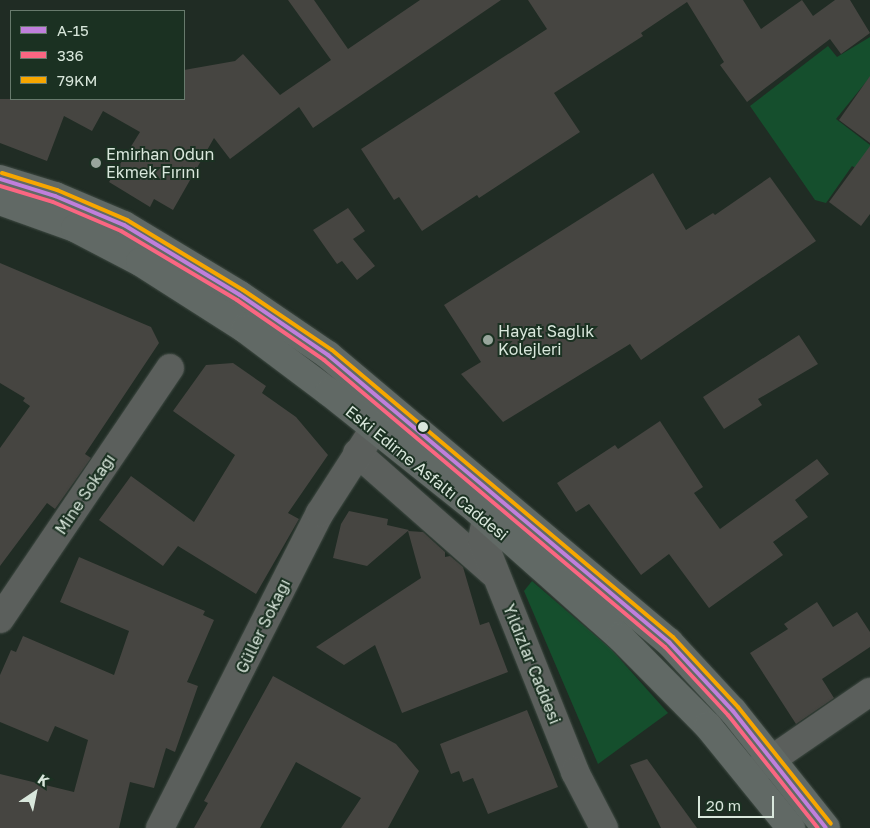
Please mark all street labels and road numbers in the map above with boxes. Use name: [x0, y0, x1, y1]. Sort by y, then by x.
street label: Eski Edirne Asfaltı Caddesi: [342, 402, 512, 544]
street label: Mine Sokağı: [51, 450, 119, 538]
street label: Güller Sokağı: [232, 576, 294, 676]
street label: Yıldızlar Caddesi: [499, 601, 565, 727]

